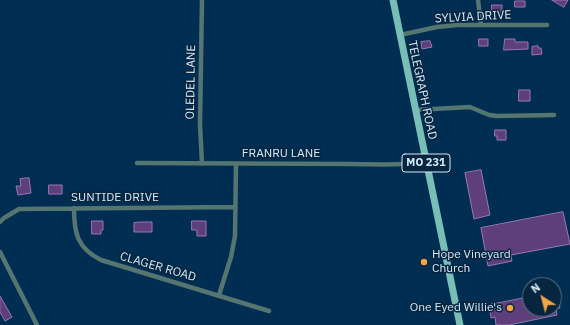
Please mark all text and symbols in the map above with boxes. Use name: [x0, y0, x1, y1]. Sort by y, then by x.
street label: SYLVIA DRIVE: [434, 8, 512, 26]
street label: TELEGRAPH ROAD: [404, 39, 440, 141]
street label: OLEDEL LANE: [183, 44, 199, 120]
street label: FRANRU LANE: [242, 147, 320, 161]
road number: MO 231: [402, 154, 450, 172]
street label: SUNTIDE DRIVE: [71, 191, 159, 205]
place label: Hope Vineyard Church: [432, 248, 511, 276]
street label: CLAGER ROAD: [118, 249, 198, 285]
marker: Hope Vineyard Church: [419, 257, 429, 267]
north arrow: [522, 277, 562, 317]
text: N: [528, 280, 543, 296]
place label: One Eyed Willie's: [410, 301, 502, 315]
marker: One Eyed Willie's: [505, 303, 515, 313]

